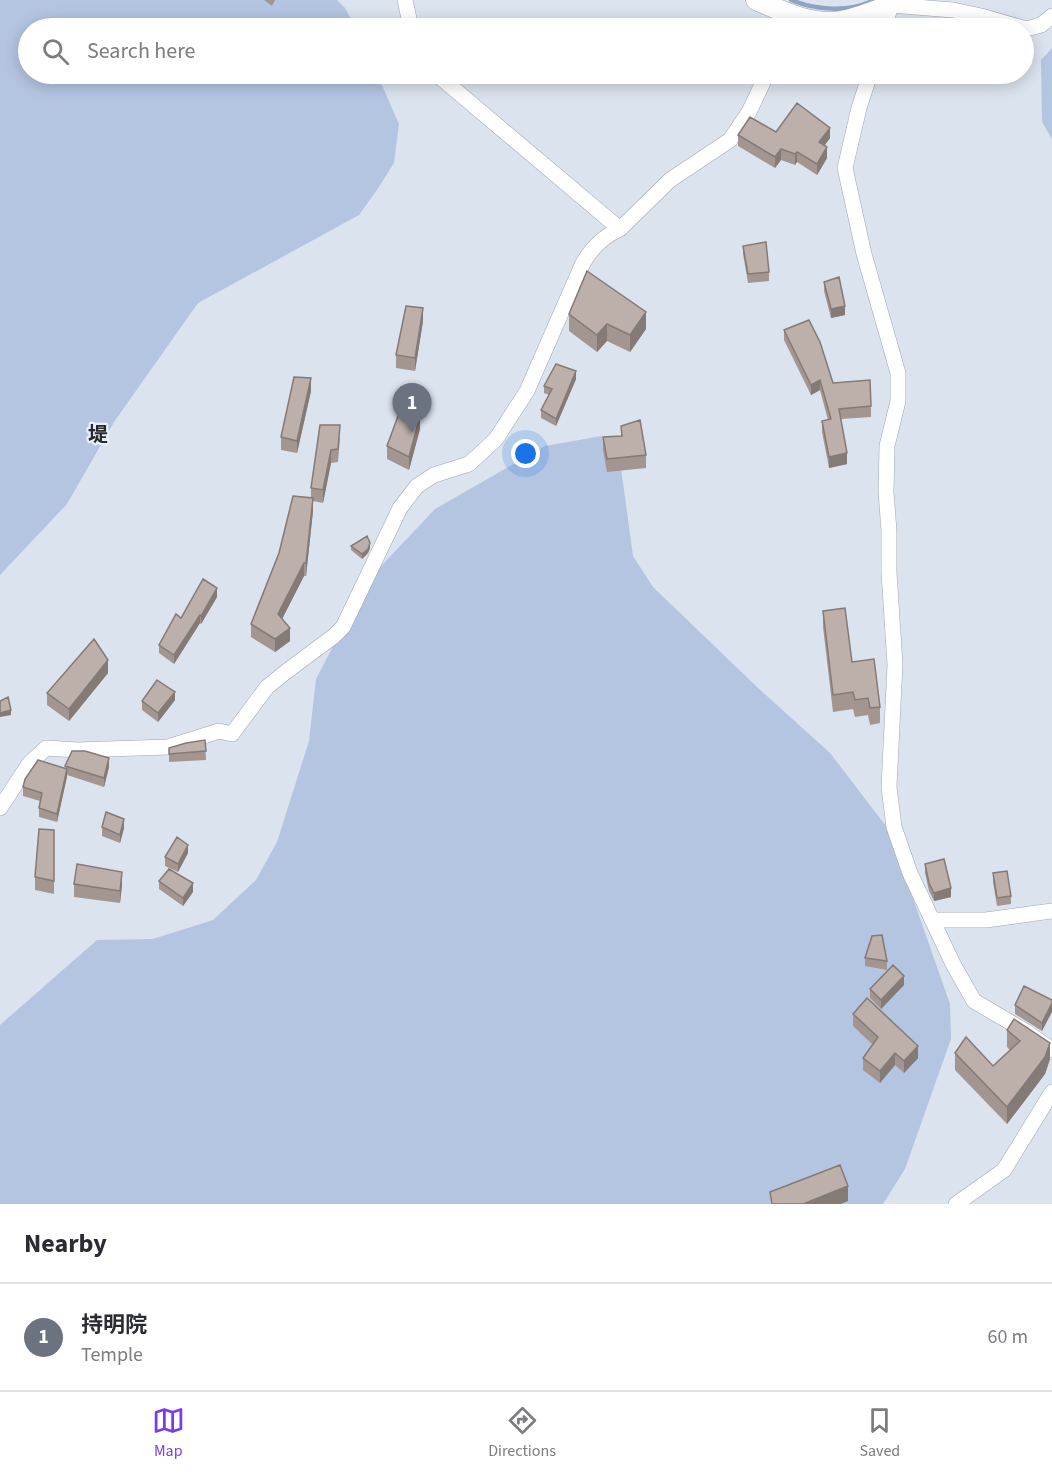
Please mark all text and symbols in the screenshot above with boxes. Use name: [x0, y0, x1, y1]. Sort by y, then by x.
search box: [18, 18, 1034, 84]
icon: search: [39, 35, 72, 68]
text: Search here: [87, 35, 195, 67]
pin: 1: [392, 384, 432, 433]
district label: 堤: [88, 421, 108, 449]
your location: [511, 439, 540, 468]
text: Nearby: [24, 1225, 107, 1262]
text: 持明院: [81, 1309, 147, 1341]
text: 1: [38, 1323, 49, 1351]
text: 60 m: [988, 1323, 1028, 1351]
text: Temple: [81, 1341, 143, 1369]
tab: Map: [152, 1404, 185, 1462]
tab: Directions: [488, 1404, 556, 1462]
tab: Saved: [859, 1404, 900, 1462]

